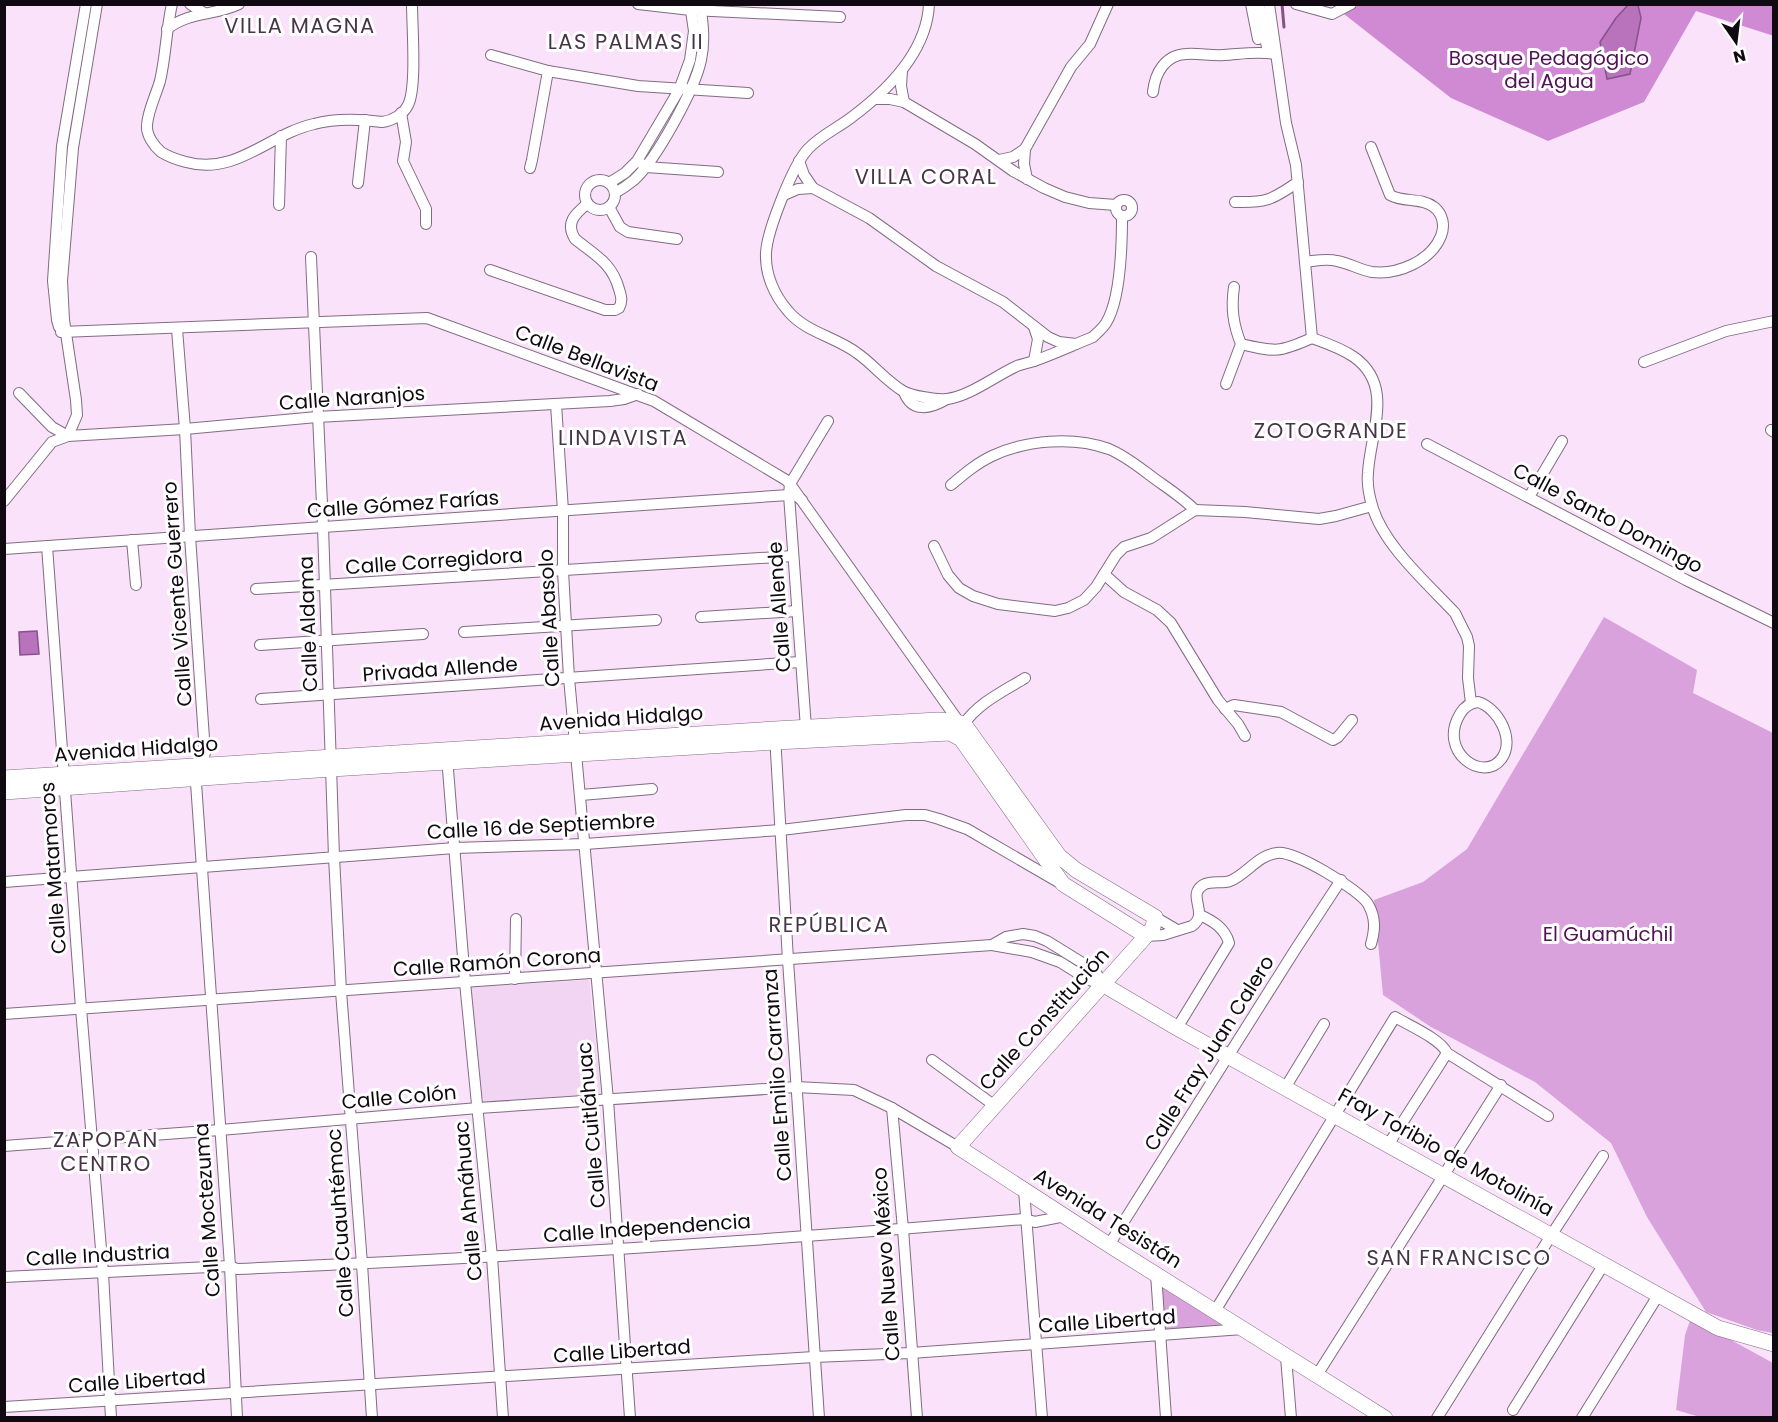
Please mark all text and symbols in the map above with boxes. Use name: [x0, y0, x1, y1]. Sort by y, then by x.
district label: VILLA MAGNA: [224, 11, 376, 40]
north arrow: [1706, 12, 1766, 72]
district label: LAS PALMAS II: [548, 27, 704, 56]
text: N: [1731, 43, 1748, 69]
park label: Bosque Pedagógico del Agua: [1449, 44, 1649, 95]
district label: VILLA CORAL: [855, 162, 997, 191]
street label: Calle Bellavista: [511, 318, 663, 398]
street label: Calle Naranjos: [278, 379, 426, 417]
district label: ZOTOGRANDE: [1254, 416, 1408, 445]
district label: LINDAVISTA: [558, 423, 688, 452]
street label: Calle Santo Domingo: [1508, 456, 1708, 580]
street label: Calle Vicente Guerrero: [155, 480, 199, 708]
street label: Calle Gómez Farías: [306, 483, 500, 525]
street label: Calle Corregidora: [344, 541, 524, 581]
street label: Calle Allende: [760, 541, 798, 673]
street label: Calle Abasolo: [531, 548, 567, 688]
street label: Calle Aldama: [292, 555, 324, 693]
street label: Privada Allende: [361, 650, 519, 688]
street label: Avenida Hidalgo: [538, 698, 704, 738]
street label: Avenida Hidalgo: [53, 729, 219, 769]
street label: Calle Matamoros: [33, 781, 73, 955]
street label: Calle 16 de Septiembre: [426, 806, 656, 846]
district label: REPÚBLICA: [769, 910, 889, 939]
park label: El Guamúchil: [1543, 920, 1673, 948]
street label: Calle Ramón Corona: [392, 941, 602, 983]
street label: Calle Constitución: [972, 942, 1116, 1096]
street label: Calle Fray Juan Calero: [1137, 950, 1281, 1156]
street label: Calle Emilio Carranza: [756, 968, 798, 1182]
street label: Calle Cuitláhuac: [570, 1041, 612, 1209]
street label: Calle Colón: [340, 1078, 458, 1116]
street label: Fray Toribio de Motolinía: [1333, 1081, 1559, 1223]
street label: Calle Ahnáhuac: [447, 1120, 489, 1282]
street label: Calle Moctezuma: [187, 1122, 227, 1298]
district label: ZAPOPAN CENTRO: [53, 1125, 159, 1178]
street label: Calle Cuauhtémoc: [319, 1128, 361, 1318]
street label: Avenida Tesistán: [1029, 1161, 1187, 1275]
street label: Calle Nuevo México: [865, 1166, 907, 1362]
street label: Calle Independencia: [542, 1207, 752, 1249]
street label: Calle Industria: [25, 1237, 171, 1273]
district label: SAN FRANCISCO: [1366, 1243, 1552, 1272]
street label: Calle Libertad: [1037, 1302, 1177, 1340]
street label: Calle Libertad: [552, 1332, 692, 1370]
street label: Calle Libertad: [67, 1362, 207, 1400]

